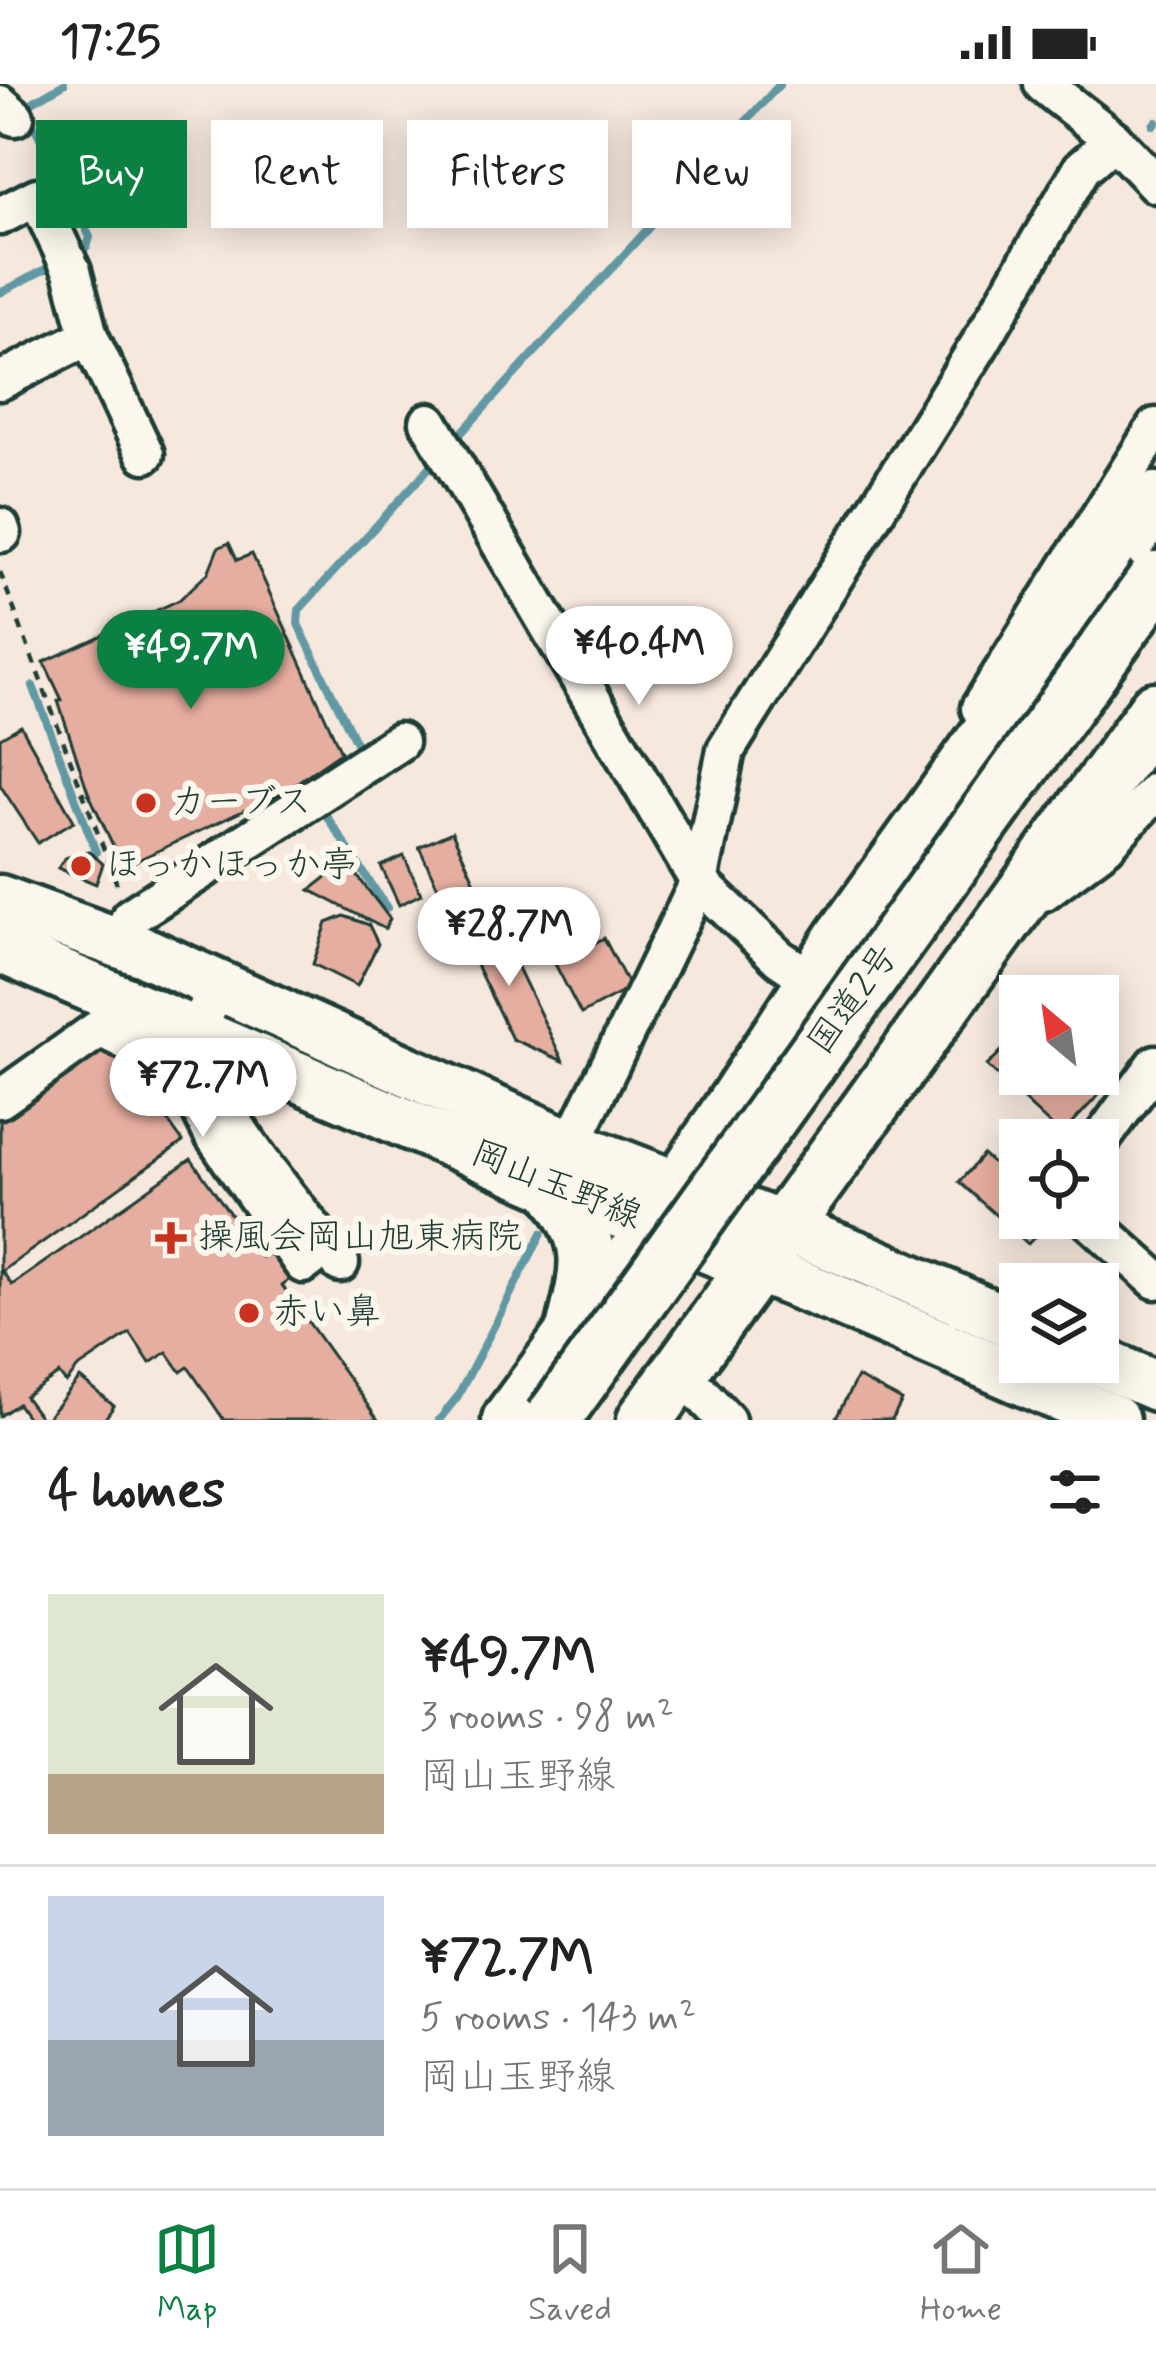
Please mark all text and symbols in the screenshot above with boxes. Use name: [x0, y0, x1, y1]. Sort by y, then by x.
text: 17:25: [60, 13, 161, 72]
chip: Buy: [36, 120, 187, 228]
chip: Rent: [211, 120, 383, 228]
chip: Filters: [407, 120, 608, 228]
chip: New: [632, 120, 791, 228]
pin: ¥40.4M: [541, 606, 737, 708]
pin: ¥49.7M: [93, 610, 289, 712]
text: ¥40.4M: [573, 619, 705, 670]
text: ¥49.7M: [124, 623, 258, 674]
place label: カーブス: [170, 780, 312, 827]
marker: カーブス: [133, 790, 159, 816]
place label: ほっかほっか亭: [105, 843, 357, 890]
marker: ほっかほっか亭: [68, 853, 94, 879]
pin: ¥28.7M: [411, 887, 607, 989]
text: ¥28.7M: [445, 900, 573, 951]
street label: 国道2号: [798, 935, 910, 1065]
north arrow: [999, 975, 1119, 1095]
map controls: [999, 975, 1119, 1383]
pin: ¥72.7M: [105, 1038, 301, 1140]
text: ¥72.7M: [137, 1051, 269, 1102]
button: locate: [999, 1119, 1119, 1239]
street label: 岡山玉野線: [464, 1130, 648, 1242]
place label: 操風会岡山旭東病院: [198, 1215, 522, 1262]
marker: 操風会岡山旭東病院: [155, 1222, 187, 1254]
button: layers: [999, 1263, 1119, 1383]
place label: 赤い鼻: [273, 1290, 381, 1337]
marker: 赤い鼻: [236, 1300, 262, 1326]
text: 4 homes: [48, 1459, 225, 1525]
icon: filters: [1042, 1459, 1108, 1525]
text: ¥49.7M: [420, 1626, 596, 1692]
icon: home: [144, 1642, 288, 1786]
text: 3 rooms · 98 m²: [420, 1692, 674, 1743]
text: 岡山玉野線: [420, 1752, 615, 1803]
text: ¥72.7M: [420, 1927, 594, 1993]
icon: home: [144, 1944, 288, 2088]
text: 5 rooms · 143 m²: [420, 1993, 696, 2044]
text: 岡山玉野線: [420, 2053, 615, 2104]
tab: Map: [154, 2216, 220, 2332]
tab: Saved: [528, 2216, 612, 2332]
tab: Home: [920, 2216, 1002, 2332]

